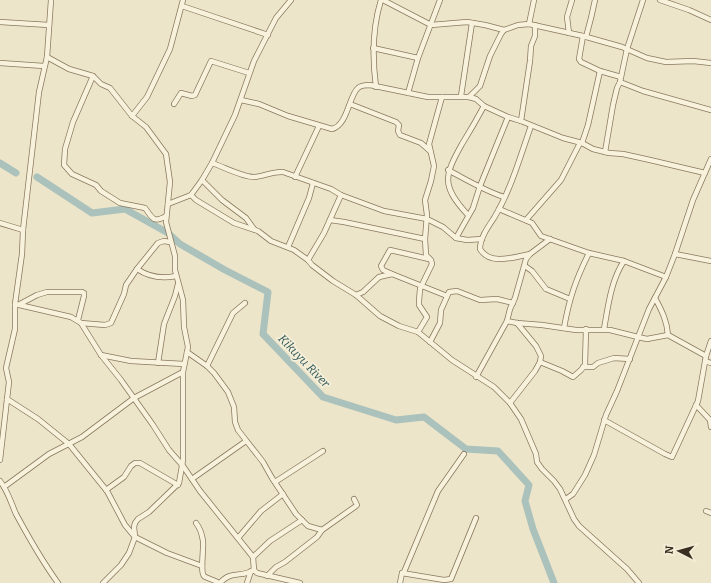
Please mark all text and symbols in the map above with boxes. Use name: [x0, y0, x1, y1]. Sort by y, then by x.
water label: Kikuyu River: [275, 332, 333, 391]
north arrow: [659, 531, 699, 571]
text: N: [663, 545, 677, 555]

